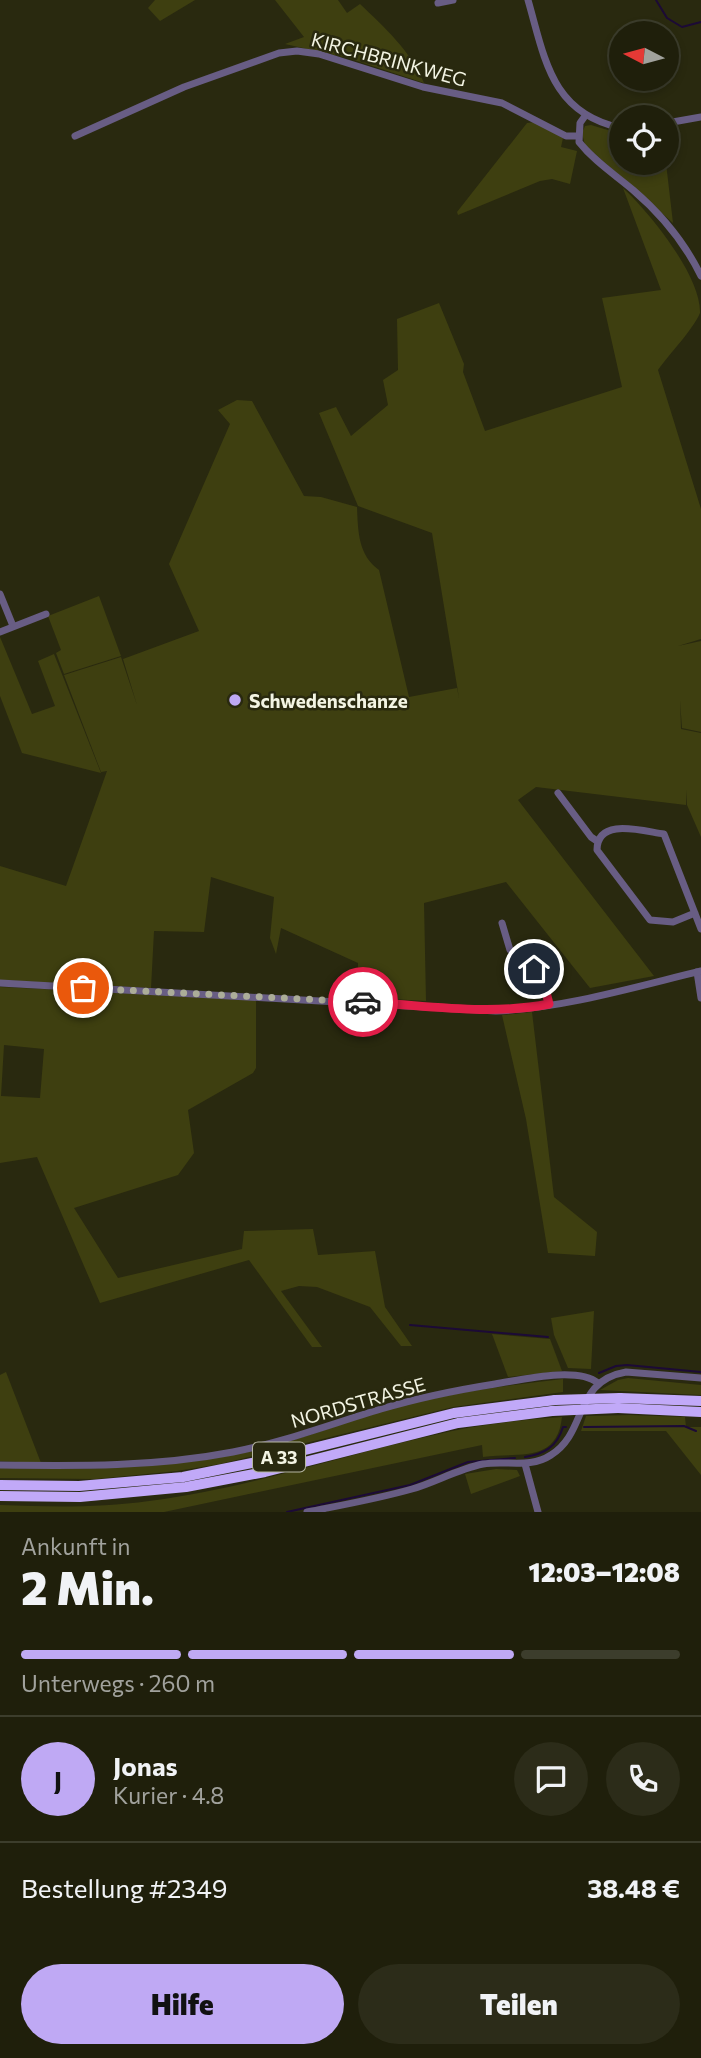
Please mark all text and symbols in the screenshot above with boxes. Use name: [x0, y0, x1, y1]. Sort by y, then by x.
north arrow: [609, 21, 679, 91]
map controls: [609, 21, 679, 175]
street label: KIRCHBRINKWEG: [309, 27, 469, 91]
button: locate: [609, 105, 679, 175]
place label: Schwedenschanze: [249, 689, 408, 712]
marker: Schwedenschanze: [227, 692, 243, 708]
pin: [504, 939, 564, 999]
icon: home: [515, 950, 553, 988]
pin: [53, 958, 113, 1018]
courier: [328, 967, 398, 1037]
icon: bag: [64, 969, 102, 1007]
icon: car: [344, 983, 382, 1021]
street label: NORDSTRASSE: [288, 1372, 428, 1432]
road number: A 33: [253, 1442, 305, 1472]
text: Ankunft in: [21, 1532, 131, 1560]
text: 12:03–12:08: [529, 1556, 680, 1587]
text: 2 Min.: [21, 1558, 154, 1614]
text: Unterwegs · 260 m: [21, 1669, 215, 1697]
button: chat: [514, 1742, 588, 1816]
button: phone: [606, 1742, 680, 1816]
text: Jonas: [113, 1750, 178, 1781]
text: J: [54, 1764, 62, 1795]
text: Kurier · 4.8: [113, 1781, 224, 1809]
text: Bestellung #2349: [21, 1872, 228, 1903]
text: 38.48 €: [587, 1872, 680, 1903]
button: Hilfe: [21, 1964, 344, 2044]
button: Teilen: [358, 1964, 680, 2044]

